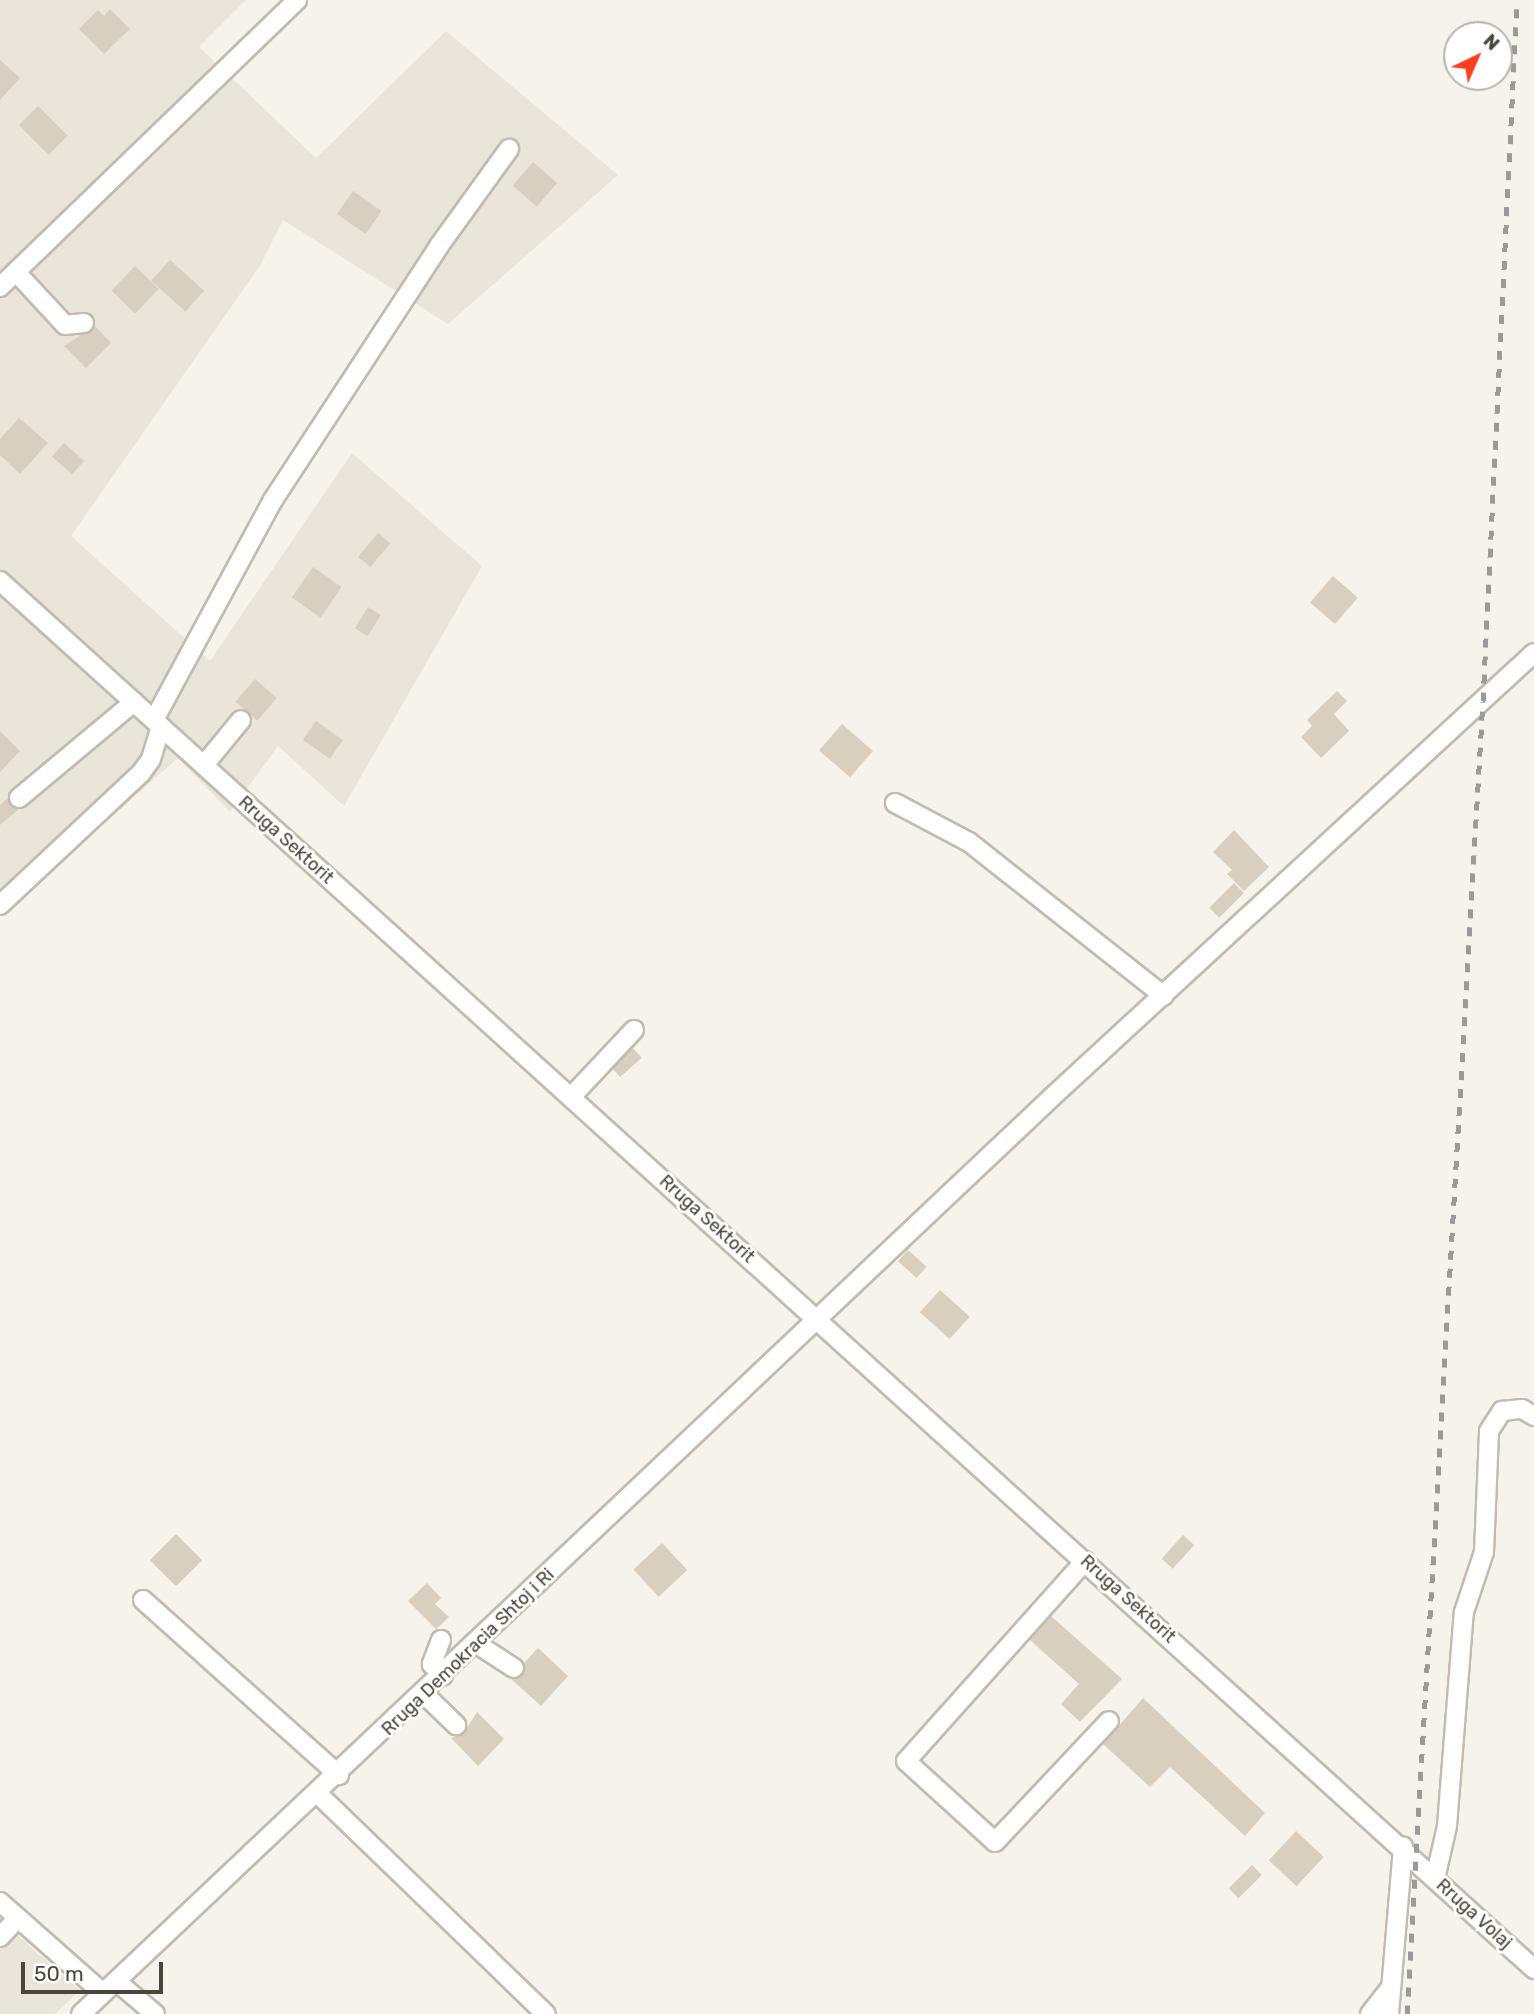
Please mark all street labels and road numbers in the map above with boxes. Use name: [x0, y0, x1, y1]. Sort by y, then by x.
street label: Rruga Sektorit: [234, 792, 338, 888]
street label: Rruga Sektorit: [655, 1171, 759, 1267]
street label: Rruga Sektorit: [1076, 1551, 1180, 1647]
street label: Rruga Demokracia Shtoj i Ri: [377, 1564, 559, 1740]
street label: Rruga Volaj: [1432, 1874, 1516, 1954]

